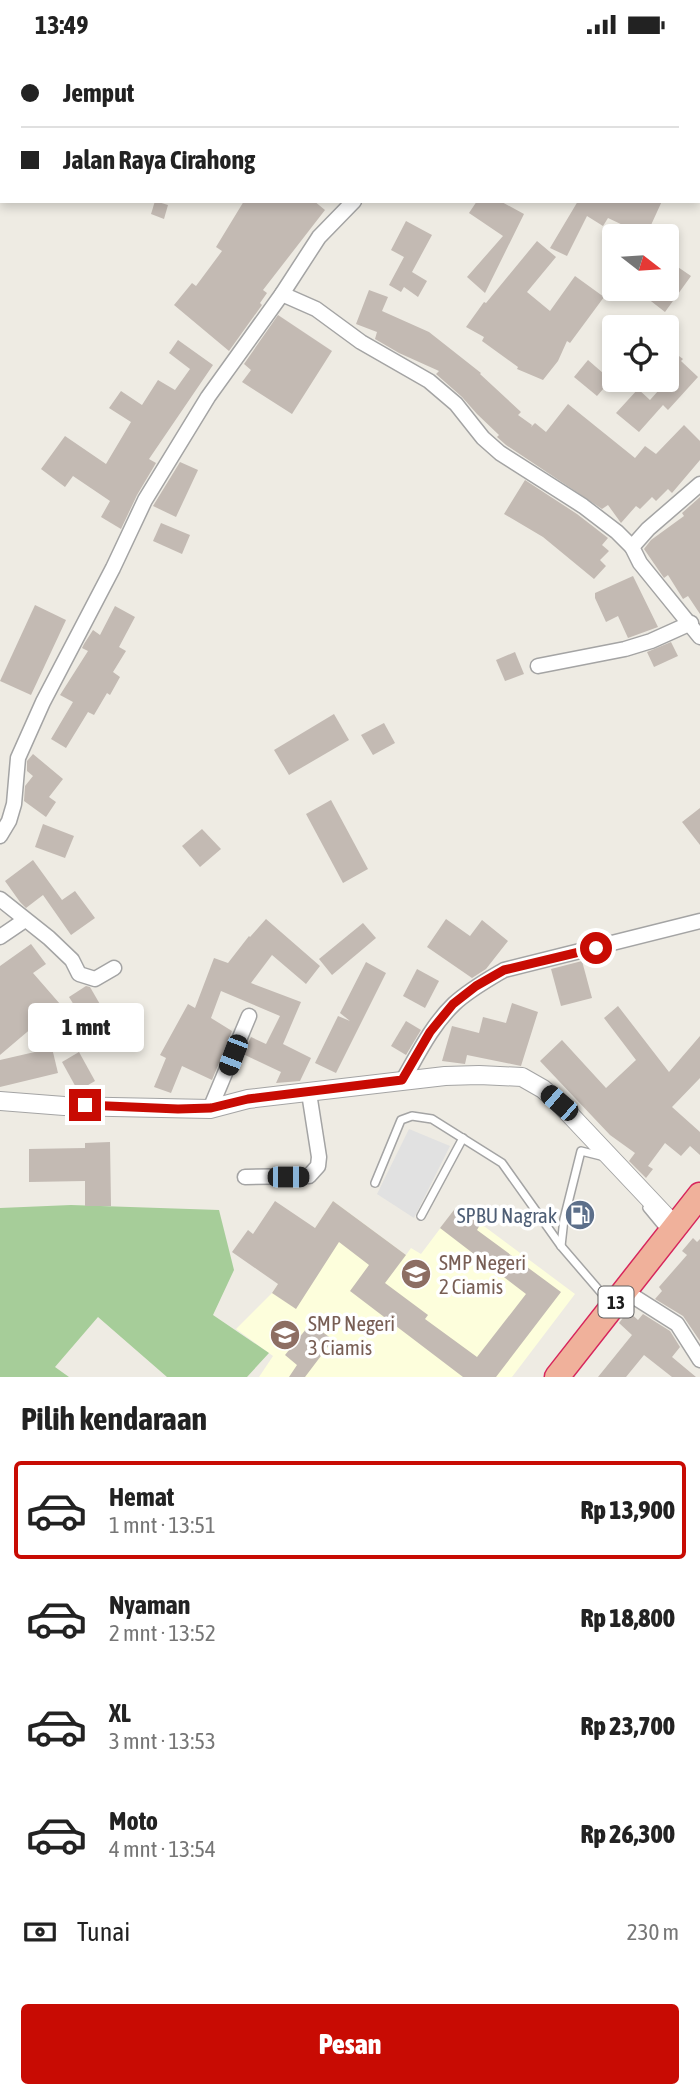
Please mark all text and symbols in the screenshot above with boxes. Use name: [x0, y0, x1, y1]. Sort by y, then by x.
text: 13:49: [35, 10, 89, 40]
text: Jemput: [63, 78, 134, 108]
text: Jalan Raya Cirahong: [63, 145, 255, 175]
north arrow: [602, 224, 679, 301]
map controls: [602, 224, 679, 392]
button: locate: [602, 315, 679, 392]
route start: [580, 932, 612, 964]
callout: 1 mnt: [27, 1003, 143, 1053]
text: 1 mnt: [62, 1014, 110, 1040]
car: [216, 1032, 251, 1078]
car: [537, 1081, 582, 1125]
route end: [69, 1089, 101, 1121]
car: [268, 1167, 310, 1188]
fuel station icon: SPBU Nagrak: [563, 1198, 597, 1232]
place label: SPBU Nagrak: [457, 1203, 557, 1227]
place label: SMP Negeri 2 Ciamis: [439, 1250, 526, 1298]
school or university icon: SMP Negeri 2 Ciamis: [399, 1257, 433, 1291]
road number: 13: [598, 1287, 634, 1317]
place label: SMP Negeri 3 Ciamis: [308, 1311, 395, 1359]
school or university icon: SMP Negeri 3 Ciamis: [268, 1318, 302, 1352]
text: Pilih kendaraan: [21, 1400, 207, 1437]
icon: car: [25, 1479, 88, 1542]
text: Hemat: [109, 1482, 174, 1512]
text: Rp 13,900: [580, 1495, 675, 1525]
text: 1 mnt · 13:51: [109, 1512, 216, 1538]
icon: car: [25, 1587, 88, 1650]
text: Nyaman: [109, 1590, 190, 1620]
text: Rp 18,800: [580, 1603, 675, 1633]
text: 2 mnt · 13:52: [109, 1620, 216, 1646]
icon: car: [25, 1695, 88, 1758]
text: XL: [109, 1698, 131, 1728]
text: Rp 23,700: [580, 1711, 675, 1741]
text: 3 mnt · 13:53: [109, 1728, 216, 1754]
icon: car: [25, 1803, 88, 1866]
text: Moto: [109, 1806, 158, 1836]
text: Rp 26,300: [580, 1819, 675, 1849]
text: 4 mnt · 13:54: [109, 1836, 216, 1862]
icon: cash: [21, 1913, 59, 1951]
text: Tunai: [77, 1917, 130, 1947]
text: 230 m: [627, 1919, 679, 1945]
button: Pesan: [21, 2004, 679, 2084]

